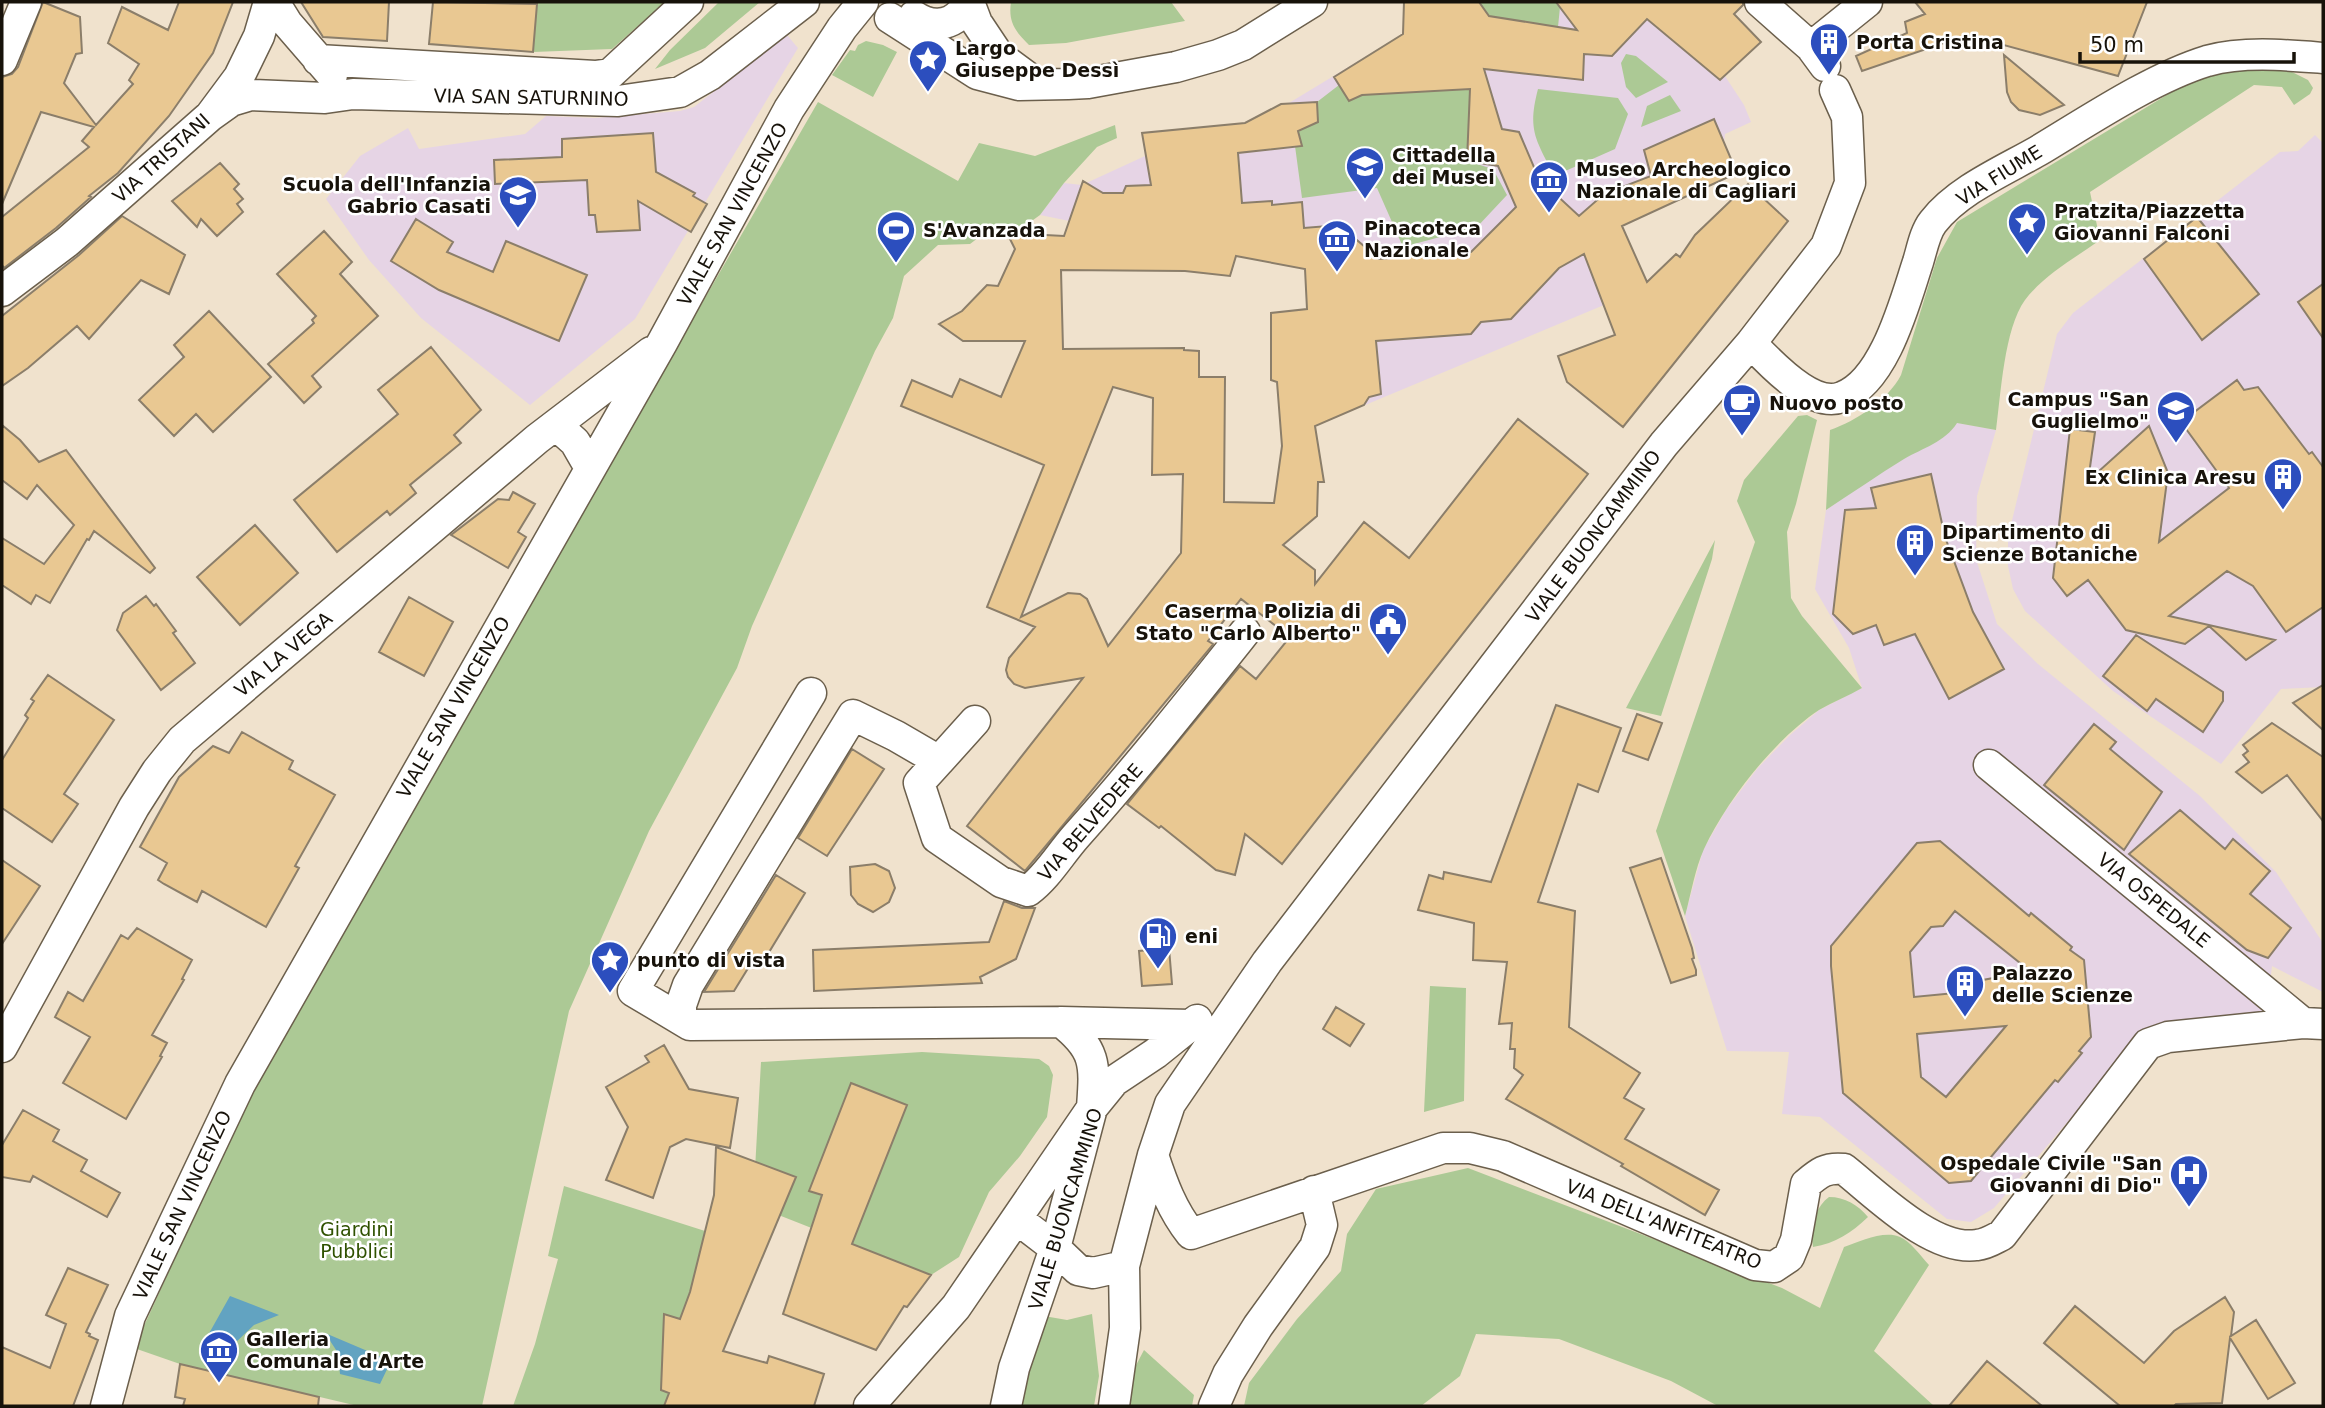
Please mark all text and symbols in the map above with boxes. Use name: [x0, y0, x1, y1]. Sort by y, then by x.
building icon: Porta Cristina: [1808, 21, 1850, 76]
scale bar: [2080, 21, 2294, 65]
place label: Porta Cristina: [1856, 31, 2004, 53]
text: 50 m: [2090, 33, 2144, 57]
place label: Largo Giuseppe Dessì: [955, 37, 1119, 81]
place icon: Largo Giuseppe Dessì: [907, 38, 949, 93]
street label: VIA SAN SATURNINO: [433, 84, 629, 110]
street label: VIA TRISTANI: [108, 109, 214, 207]
street label: VIALE SAN VINCENZO: [672, 119, 792, 309]
street label: VIA FIUME: [1952, 140, 2046, 210]
place label: Cittadella dei Musei: [1392, 144, 1496, 188]
school or university icon: Cittadella dei Musei: [1344, 145, 1386, 200]
place label: Museo Archeologico Nazionale di Cagliari: [1576, 158, 1797, 202]
museum icon: Museo Archeologico Nazionale di Cagliari: [1528, 159, 1570, 214]
place label: Scuola dell'Infanzia Gabrio Casati: [283, 173, 491, 217]
school or university icon: Scuola dell'Infanzia Gabrio Casati: [497, 174, 539, 229]
place label: Pratzita/Piazzetta Giovanni Falconi: [2054, 200, 2245, 244]
place icon: Pratzita/Piazzetta Giovanni Falconi: [2006, 201, 2048, 256]
sports icon: S'Avanzada: [875, 209, 917, 264]
place label: Pinacoteca Nazionale: [1364, 217, 1481, 261]
museum icon: Pinacoteca Nazionale: [1316, 218, 1358, 273]
place label: S'Avanzada: [923, 219, 1046, 241]
cafe icon: Nuovo posto: [1721, 382, 1763, 437]
place label: Campus "San Guglielmo": [2007, 388, 2149, 432]
school or university icon: Campus "San Guglielmo": [2155, 389, 2197, 444]
place label: Nuovo posto: [1769, 392, 1904, 414]
street label: VIALE BUONCAMMINO: [1521, 445, 1665, 627]
building icon: Ex Clinica Aresu: [2262, 456, 2304, 511]
place label: Ex Clinica Aresu: [2085, 466, 2256, 488]
place label: Dipartimento di Scienze Botaniche: [1942, 521, 2138, 565]
building icon: Dipartimento di Scienze Botaniche: [1894, 522, 1936, 577]
place label: Caserma Polizia di Stato "Carlo Alberto": [1135, 600, 1361, 644]
public building icon: Caserma Polizia di Stato "Carlo Alberto": [1367, 601, 1409, 656]
street label: VIA LA VEGA: [230, 607, 336, 701]
street label: VIALE SAN VINCENZO: [392, 612, 514, 802]
street label: VIA BELVEDERE: [1033, 759, 1147, 885]
street label: VIA OSPEDALE: [2093, 848, 2215, 952]
fuel station icon: eni: [1137, 915, 1179, 970]
place label: eni: [1185, 925, 1218, 947]
place icon: punto di vista: [589, 939, 631, 994]
place label: punto di vista: [637, 949, 785, 971]
place label: Palazzo delle Scienze: [1992, 962, 2133, 1006]
building icon: Palazzo delle Scienze: [1944, 963, 1986, 1018]
street label: VIALE BUONCAMMINO: [1024, 1105, 1106, 1313]
street label: VIALE SAN VINCENZO: [128, 1107, 236, 1303]
place label: Ospedale Civile "San Giovanni di Dio": [1940, 1152, 2162, 1196]
hospital icon: Ospedale Civile "San Giovanni di Dio": [2168, 1153, 2210, 1208]
street label: VIA DELL'ANFITEATRO: [1563, 1175, 1765, 1273]
park label: Giardini Pubblici: [320, 1218, 394, 1262]
place label: Galleria Comunale d'Arte: [246, 1328, 424, 1372]
museum icon: Galleria Comunale d'Arte: [198, 1329, 240, 1384]

